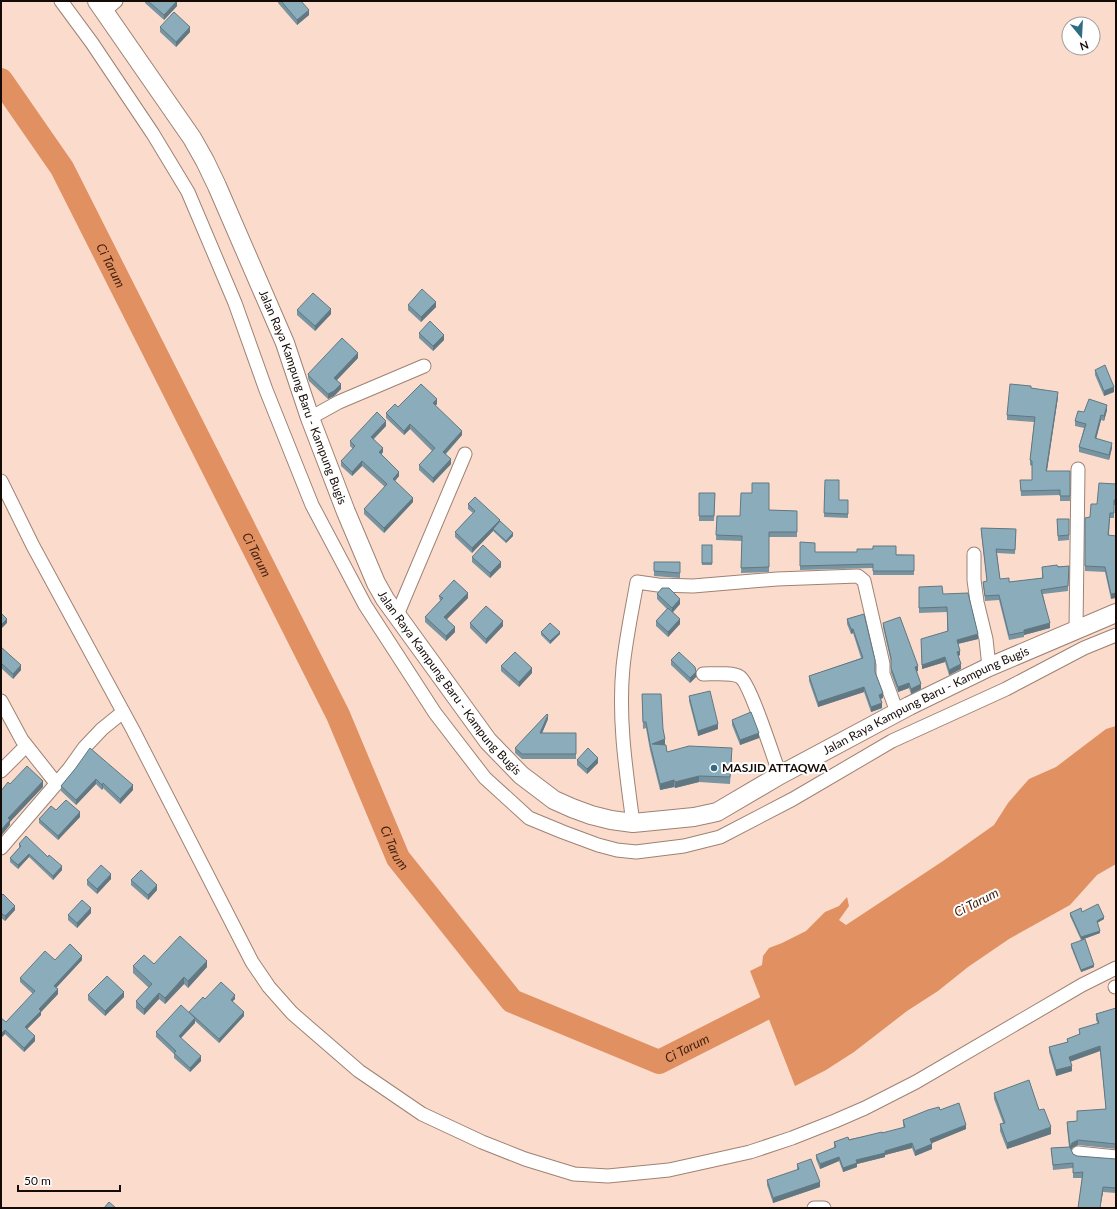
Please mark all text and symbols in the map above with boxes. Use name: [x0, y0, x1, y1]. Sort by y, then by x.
north arrow: [1061, 16, 1101, 56]
text: N: [1078, 38, 1090, 53]
water label: Ci Tarum: [93, 240, 129, 290]
street label: Jalan Raya Kampung Baru - Kampung Bugis: [256, 287, 350, 507]
water label: Ci Tarum: [239, 530, 275, 579]
street label: Jalan Raya Kampung Baru - Kampung Bugis: [375, 588, 525, 778]
street label: Jalan Raya Kampung Baru - Kampung Bugis: [820, 643, 1031, 758]
place label: MASJID ATTAQWA: [722, 760, 828, 775]
marker: MASJID ATTAQWA: [709, 763, 719, 773]
water label: Ci Tarum: [377, 823, 412, 873]
water label: Ci Tarum: [951, 884, 1001, 920]
water label: Ci Tarum: [662, 1030, 712, 1066]
scale bar: [18, 1167, 120, 1193]
text: 50 m: [24, 1173, 51, 1188]

